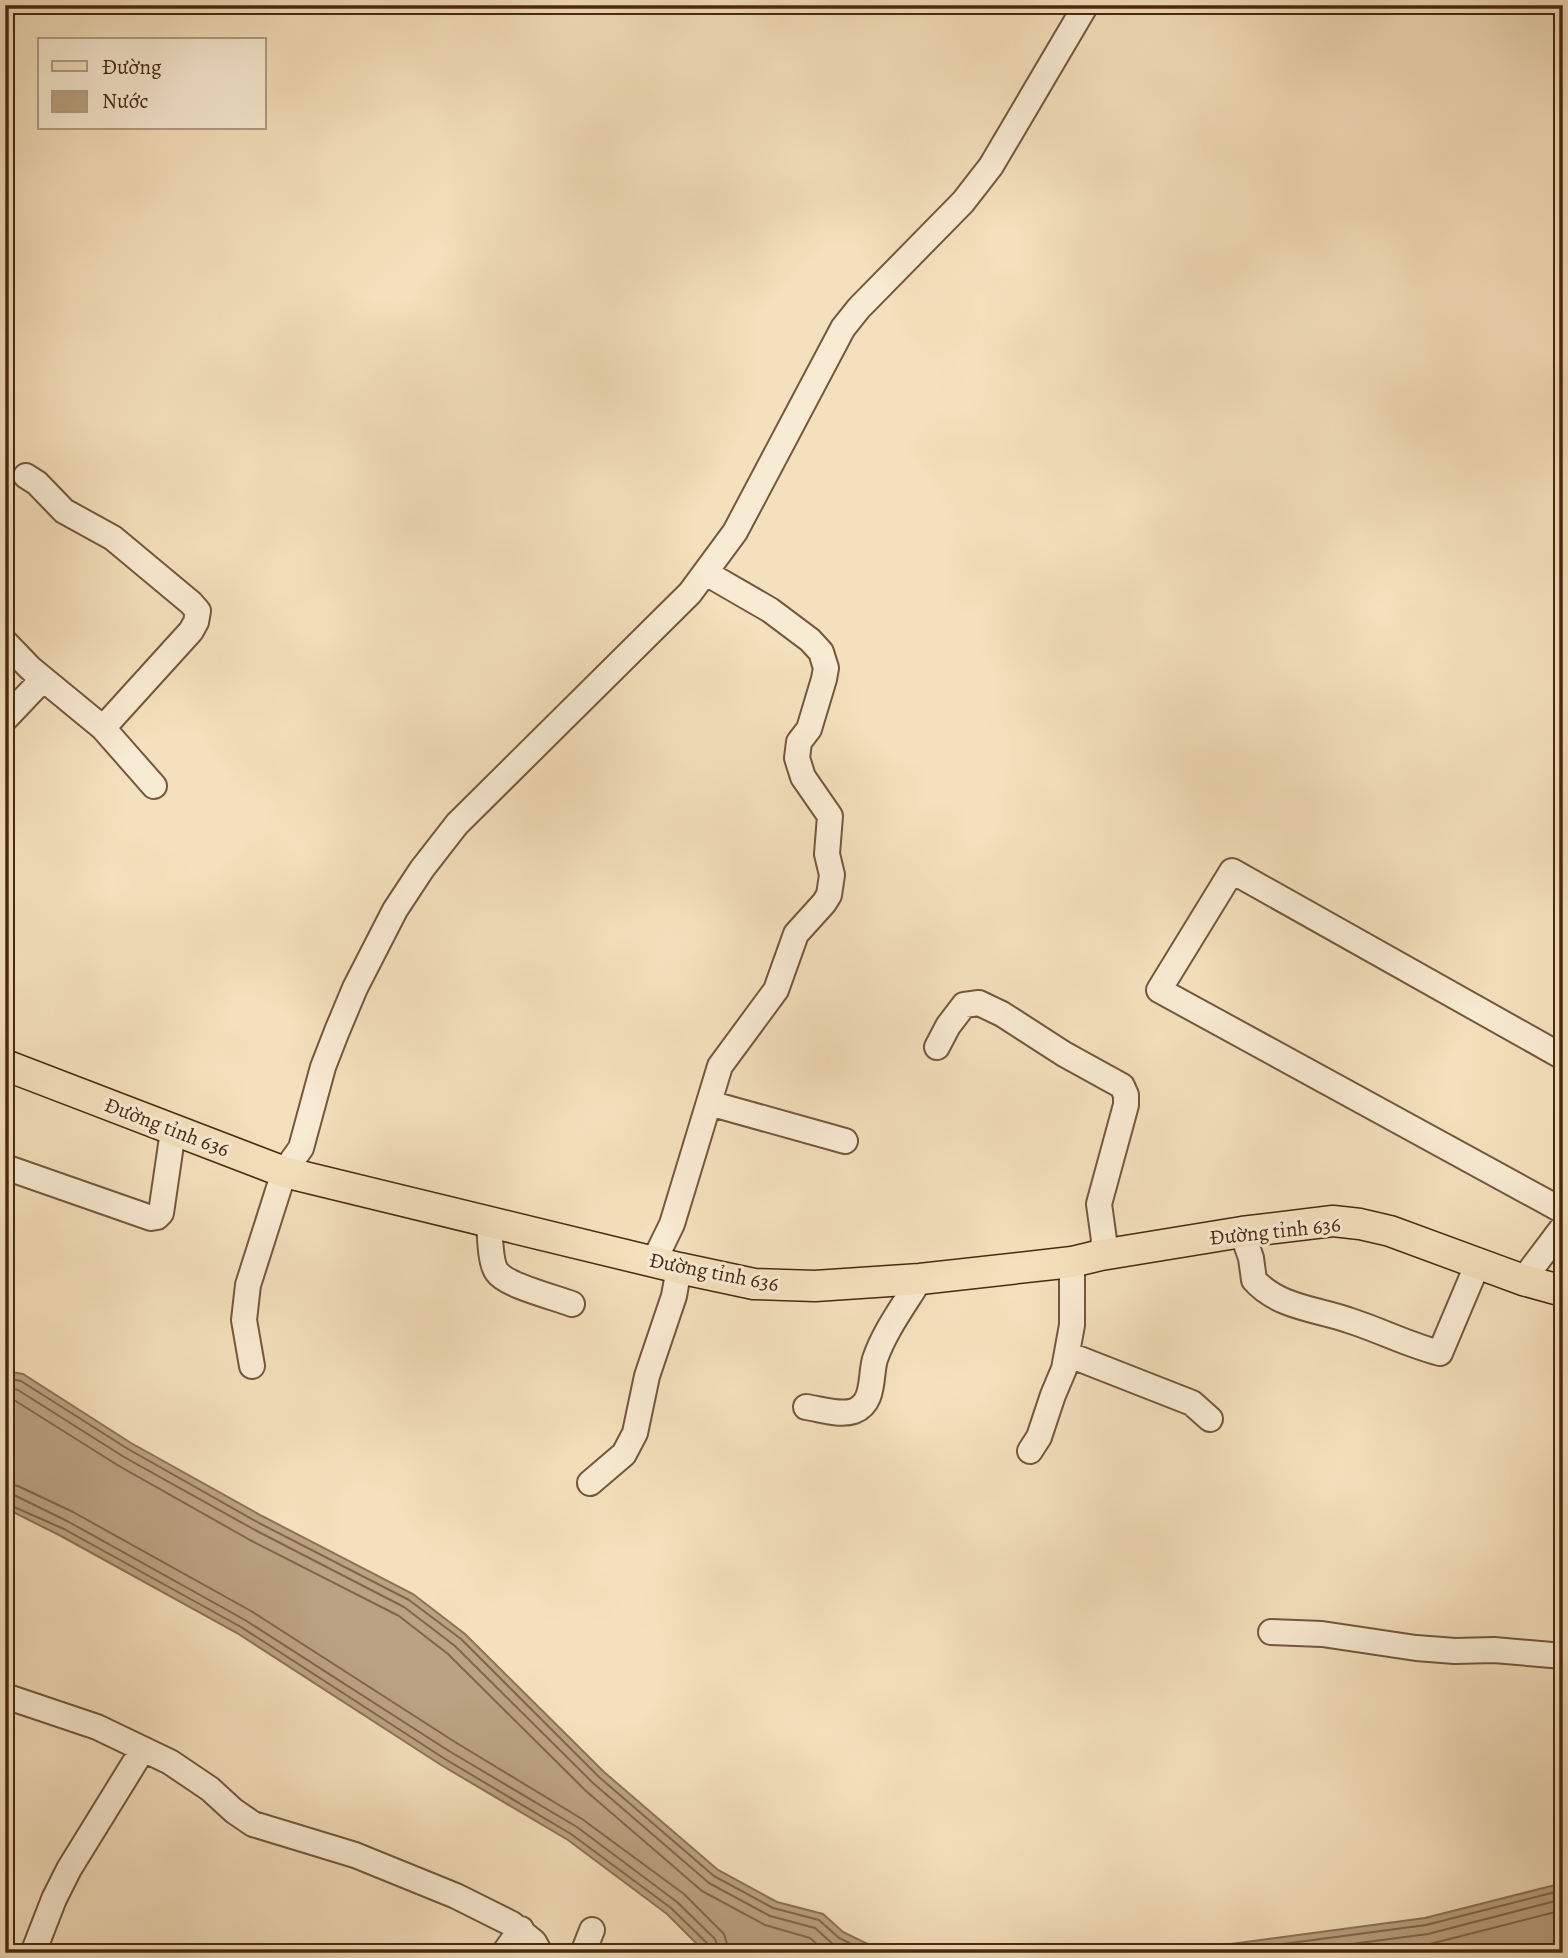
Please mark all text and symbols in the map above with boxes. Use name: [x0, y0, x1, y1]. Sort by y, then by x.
legend: [38, 38, 266, 130]
text: Đường: [102, 53, 162, 81]
text: Nước: [102, 87, 149, 115]
street label: Đường tỉnh 636: [101, 1090, 234, 1164]
street label: Đường tỉnh 636: [1208, 1210, 1342, 1252]
street label: Đường tỉnh 636: [647, 1246, 781, 1298]

